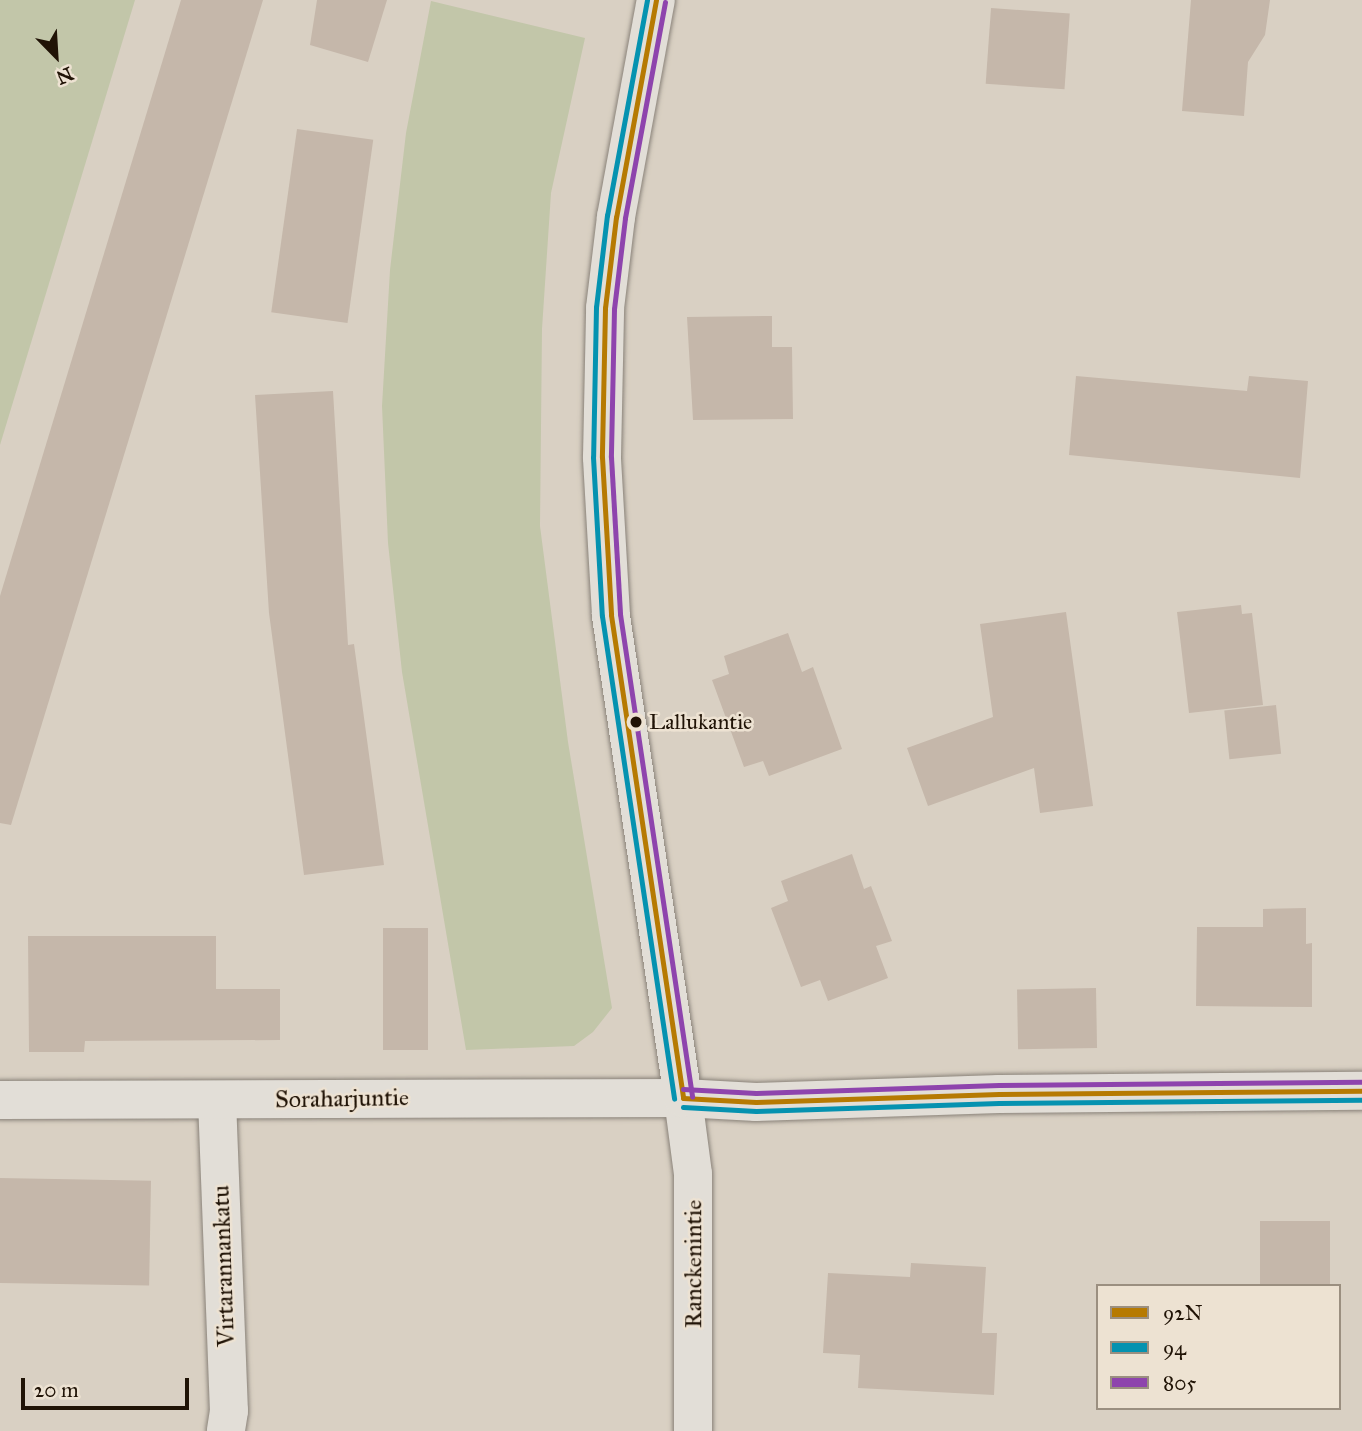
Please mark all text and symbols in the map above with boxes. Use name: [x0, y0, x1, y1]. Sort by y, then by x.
north arrow: [21, 21, 91, 91]
text: N: [53, 62, 77, 89]
place label: Lallukantie: [649, 709, 752, 735]
marker: Lallukantie: [629, 715, 643, 729]
street label: Soraharjuntie: [275, 1083, 409, 1115]
street label: Virtarannankatu: [207, 1185, 241, 1347]
street label: Ranckenintie: [680, 1200, 708, 1328]
legend: [1096, 1284, 1341, 1410]
text: 92N: [1163, 1300, 1202, 1326]
text: 94: [1163, 1335, 1186, 1361]
scale bar: [24, 1364, 192, 1408]
text: 805: [1163, 1370, 1196, 1396]
text: 20 m: [34, 1377, 79, 1403]

